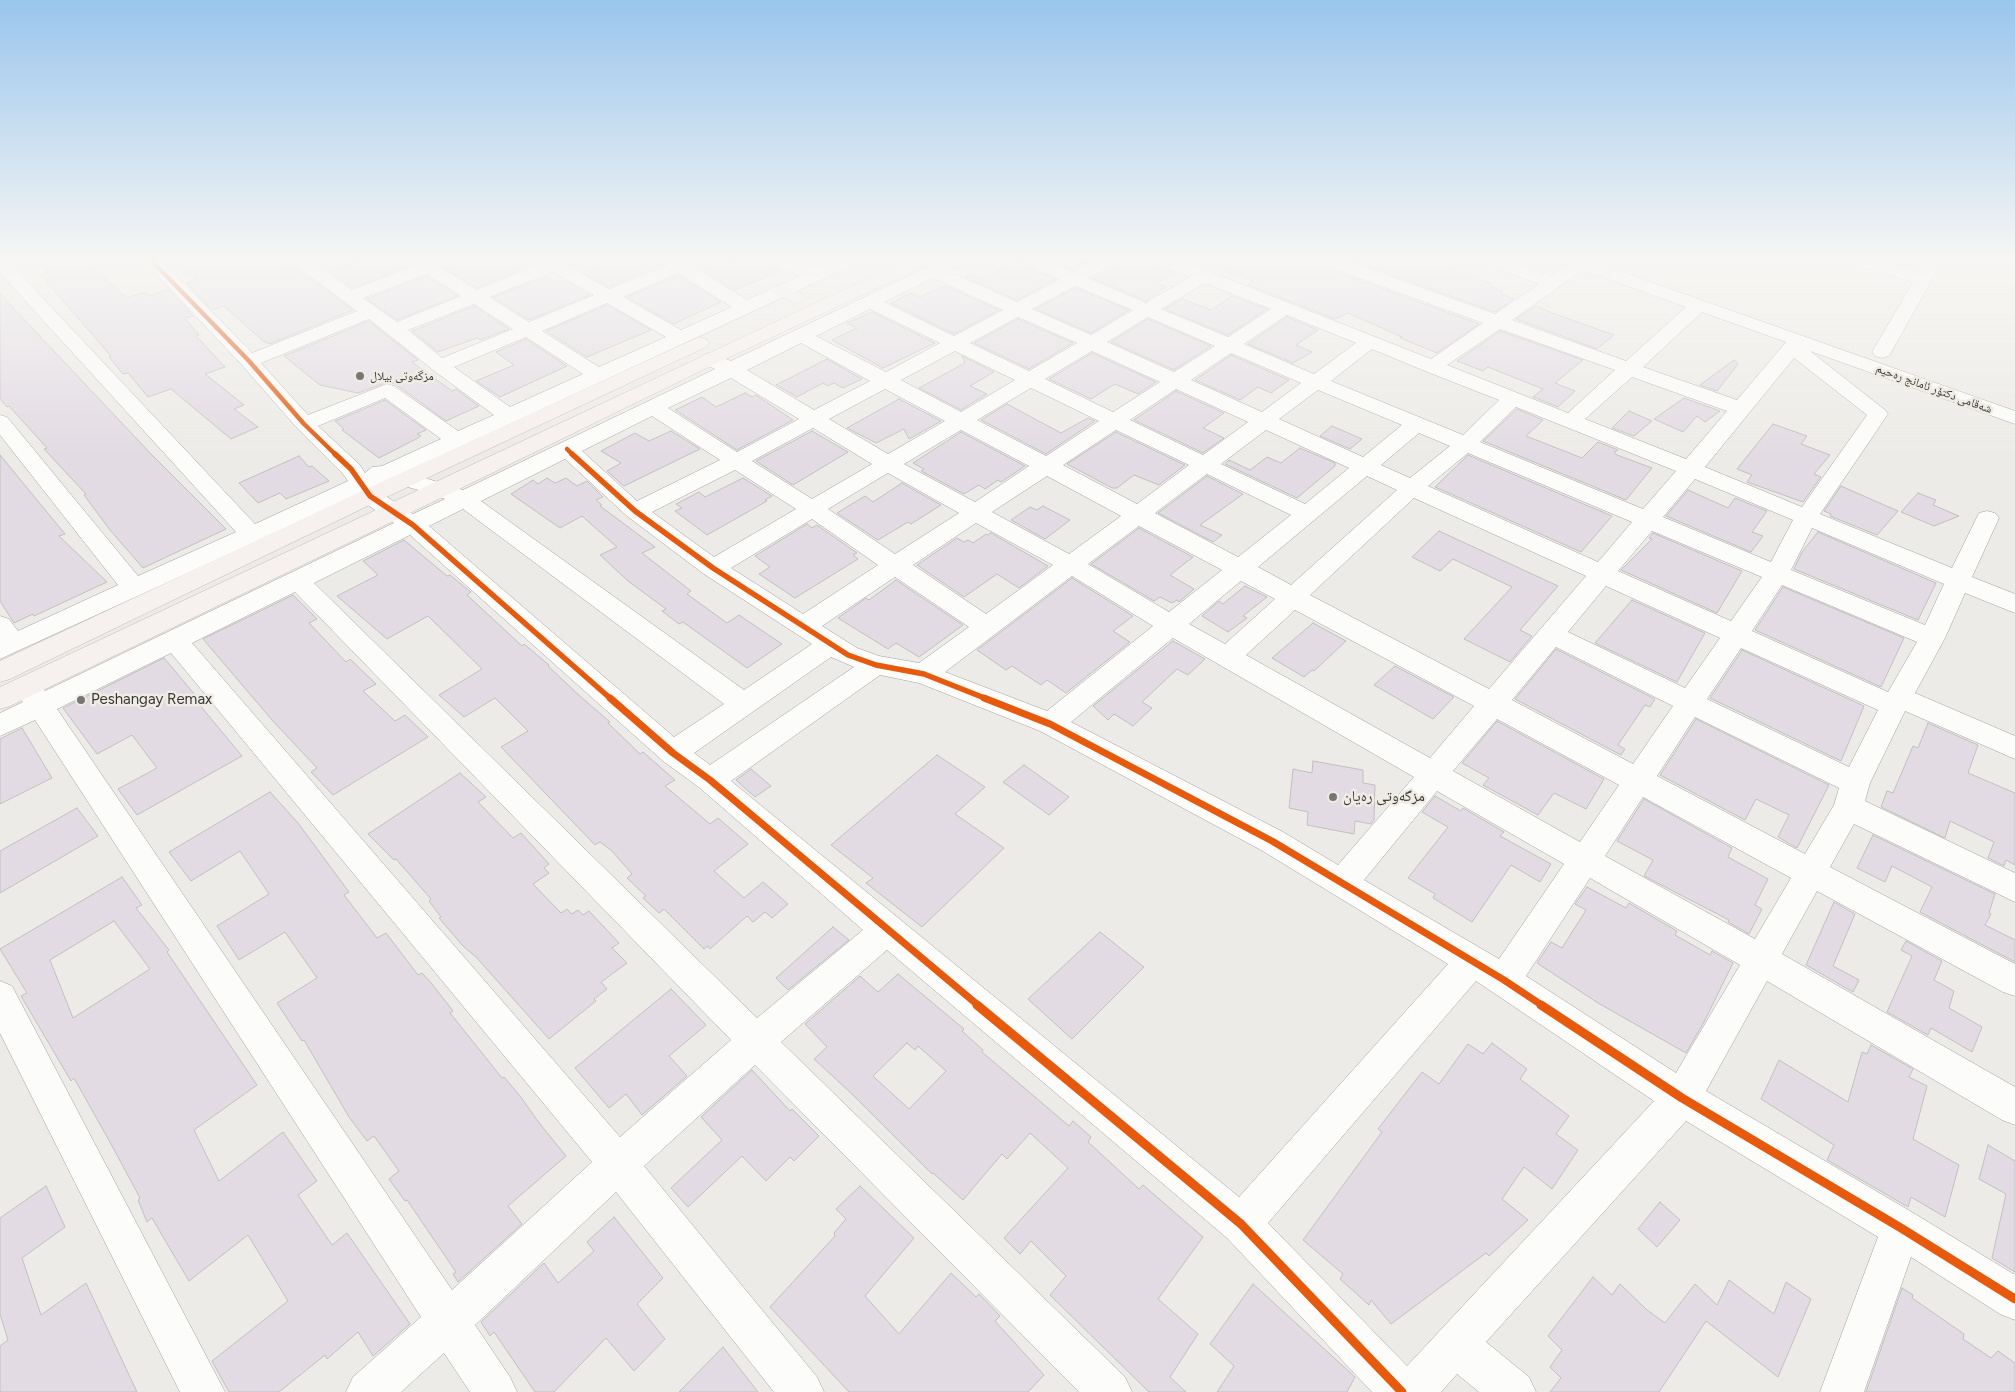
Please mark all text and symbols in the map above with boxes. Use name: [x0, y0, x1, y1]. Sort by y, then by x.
street label: شەقامی دکتۆر ئامانج رەحیم: [1874, 361, 1994, 417]
place label: مزگەوتی بیلال: [370, 369, 434, 383]
marker: مزگەوتی بیلال: [354, 370, 366, 382]
place label: Peshangay Remax: [91, 691, 212, 709]
marker: Peshangay Remax: [75, 694, 87, 706]
place label: مزگەوتی رەیان: [1343, 788, 1425, 806]
marker: مزگەوتی رەیان: [1327, 791, 1339, 803]

